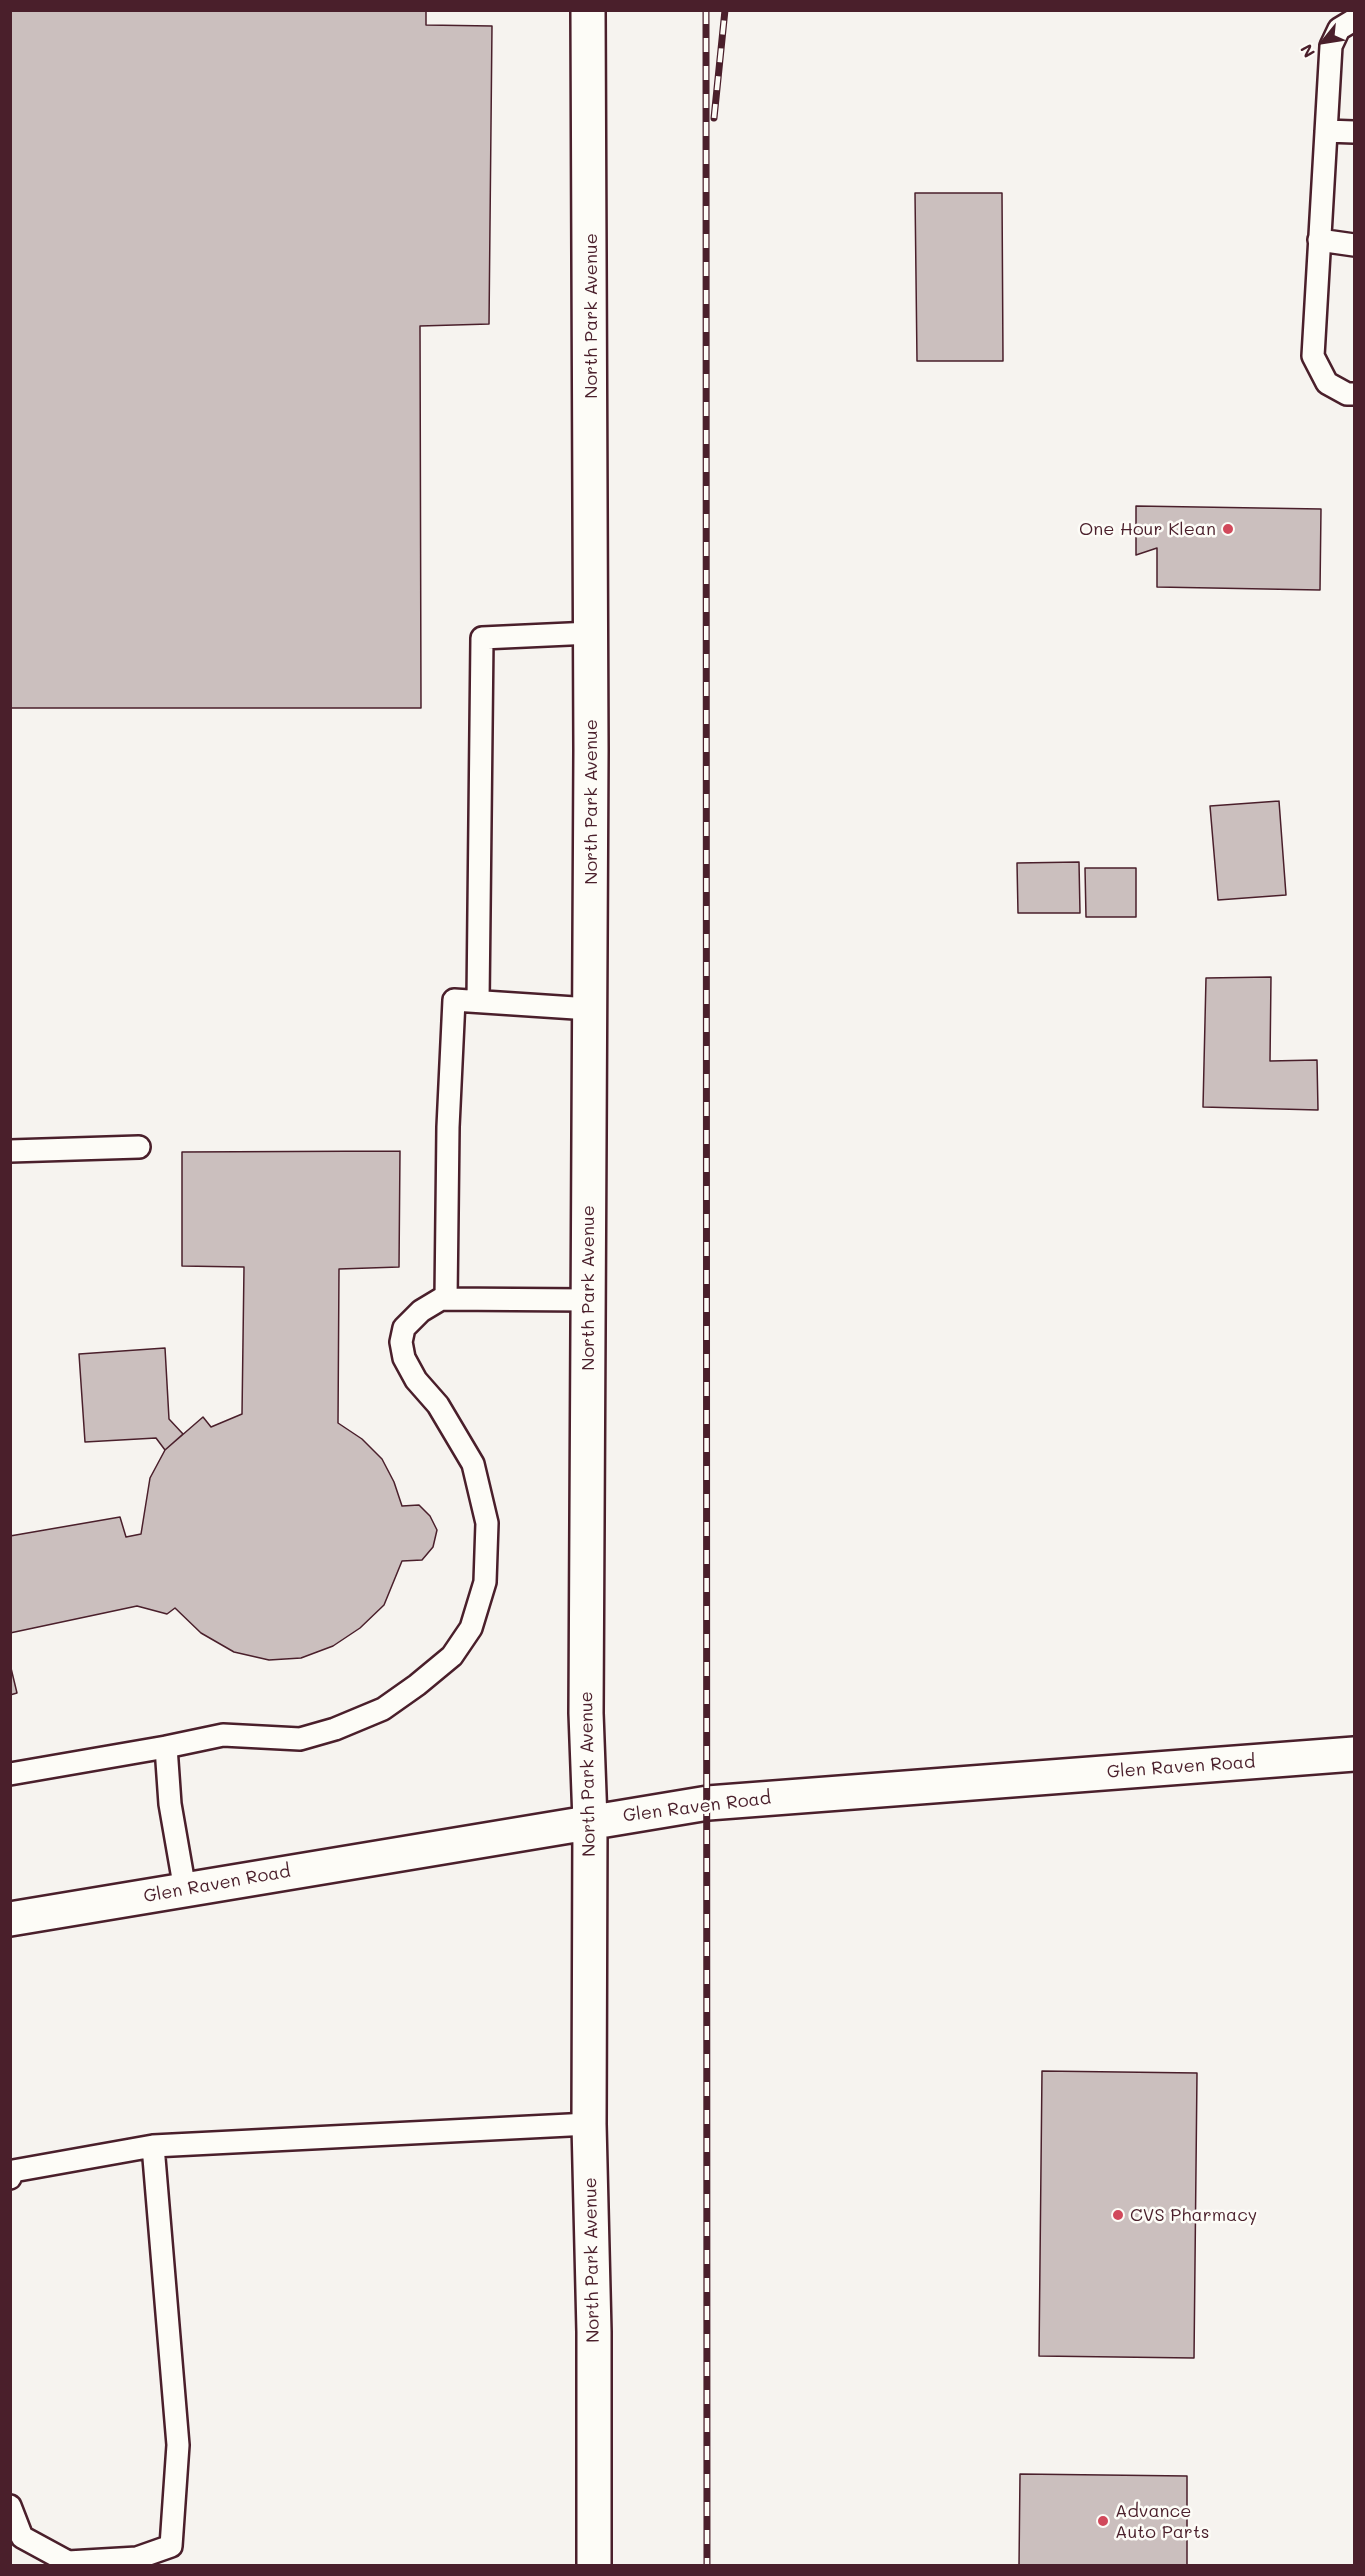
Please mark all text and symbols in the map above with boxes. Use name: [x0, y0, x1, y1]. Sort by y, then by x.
north arrow: [1293, 12, 1353, 72]
text: N: [1295, 41, 1319, 62]
street label: North Park Avenue: [580, 233, 602, 399]
place label: One Hour Klean: [1079, 518, 1216, 540]
marker: One Hour Klean: [1221, 522, 1235, 536]
street label: North Park Avenue: [580, 719, 602, 885]
street label: North Park Avenue: [577, 1205, 599, 1371]
street label: North Park Avenue: [576, 1691, 600, 1857]
street label: Glen Raven Road: [1106, 1751, 1256, 1783]
street label: Glen Raven Road: [622, 1787, 772, 1827]
street label: Glen Raven Road: [142, 1860, 292, 1908]
street label: North Park Avenue: [580, 2177, 604, 2343]
place label: CVS Pharmacy: [1130, 2204, 1257, 2226]
marker: CVS Pharmacy: [1111, 2208, 1125, 2222]
place label: Advance Auto Parts: [1115, 2500, 1210, 2542]
marker: Advance Auto Parts: [1096, 2514, 1110, 2528]

